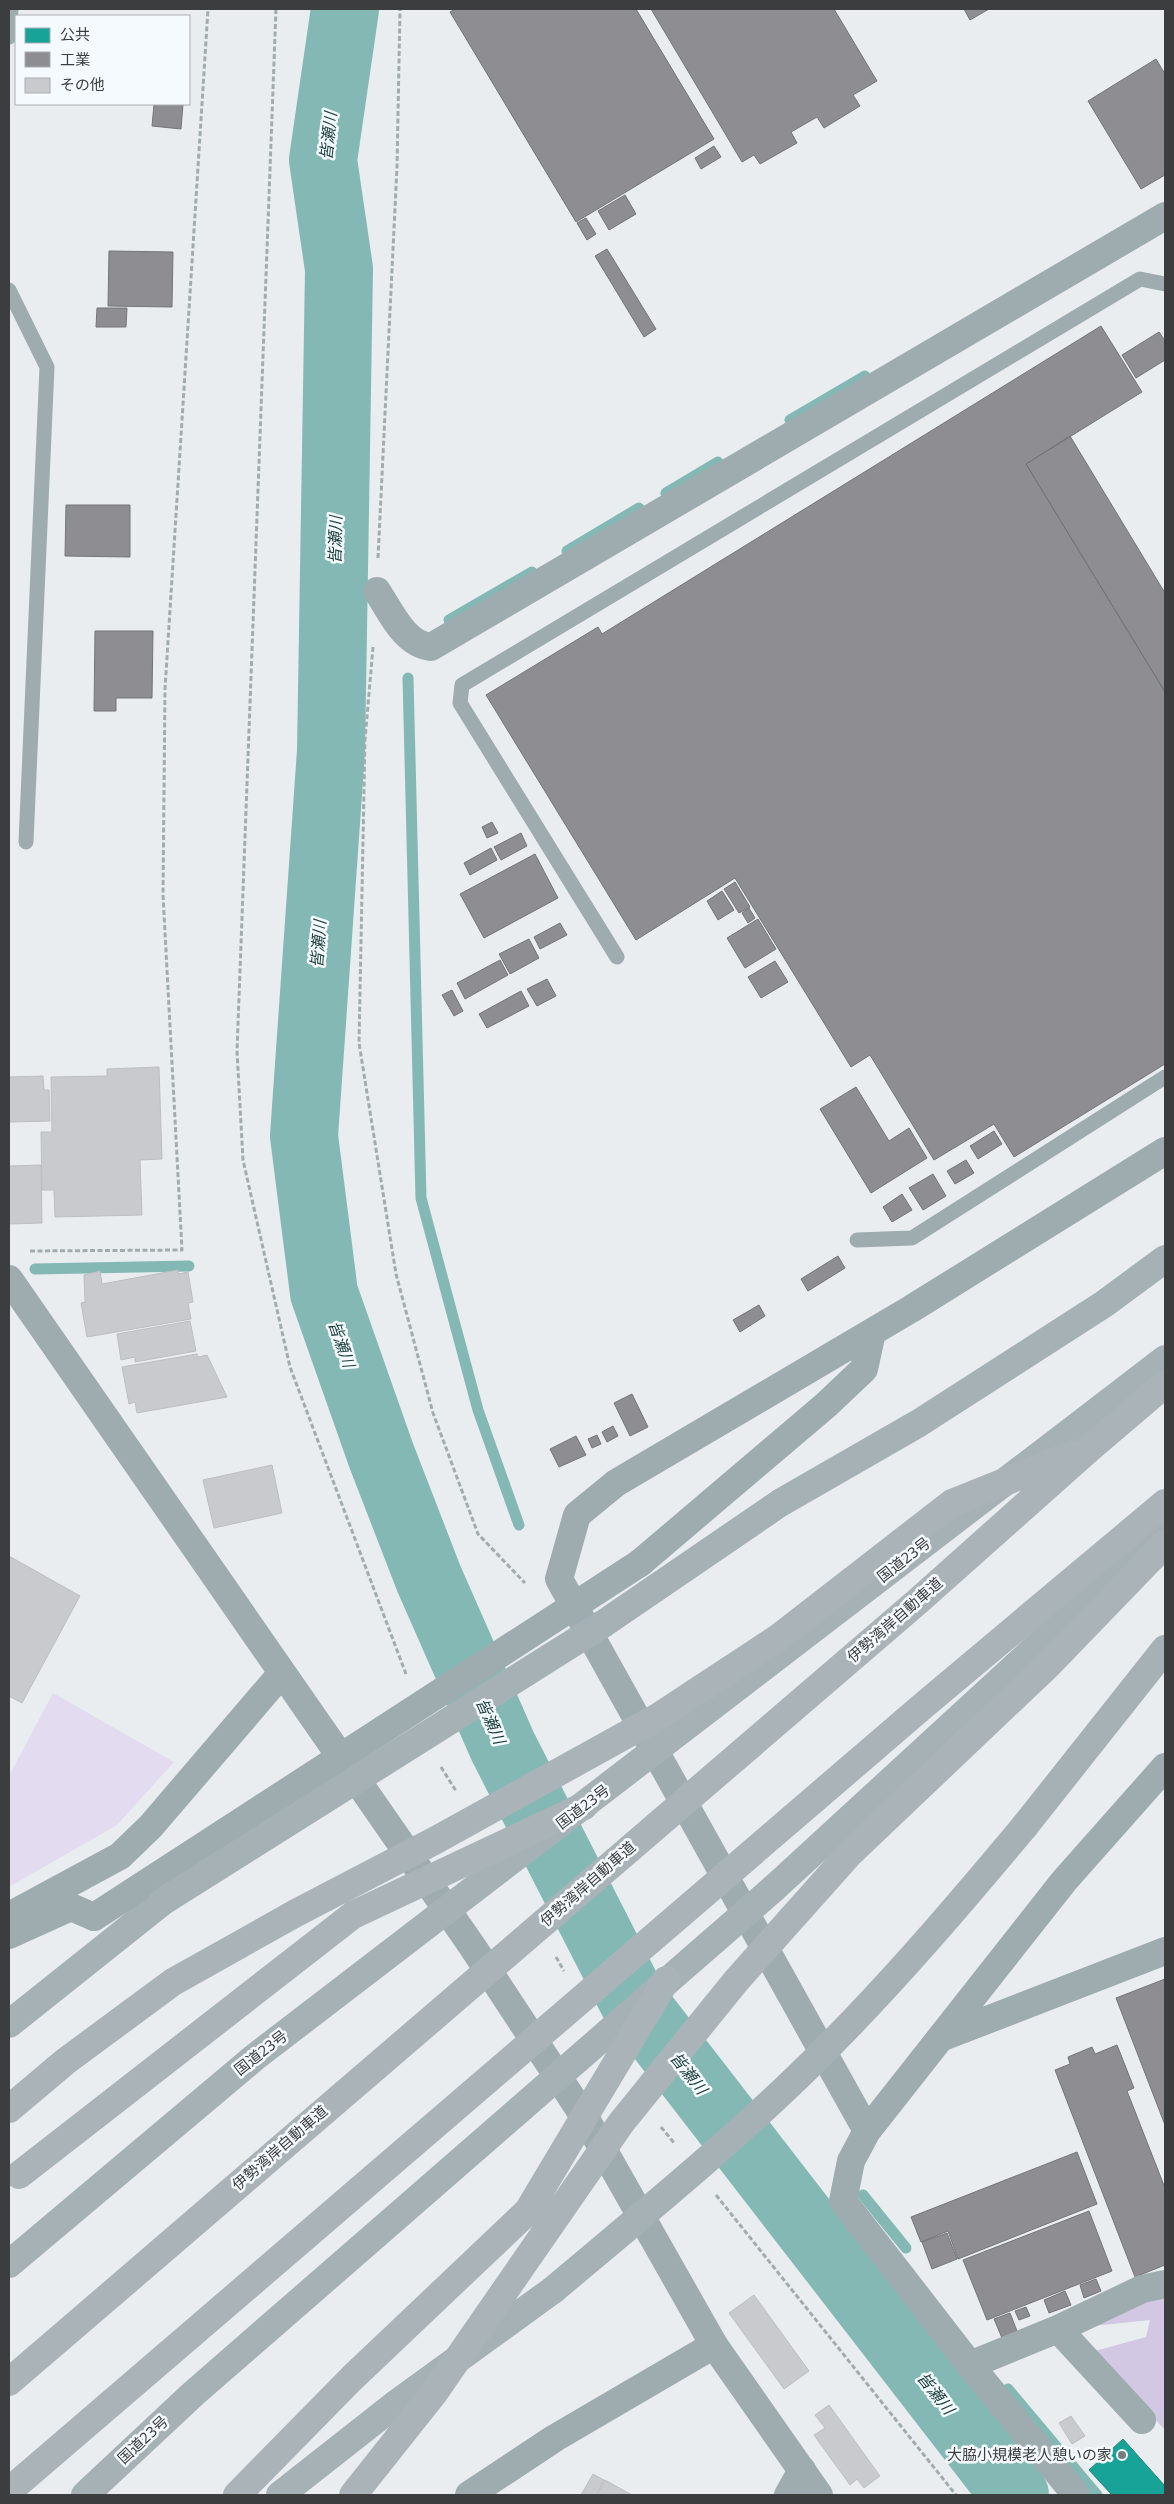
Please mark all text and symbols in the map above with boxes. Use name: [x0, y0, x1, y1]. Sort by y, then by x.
legend: [15, 15, 190, 105]
text: 公共: [60, 24, 90, 44]
text: 工業: [60, 49, 90, 69]
text: その他: [60, 74, 105, 94]
water label: 皆瀬川: [315, 109, 342, 161]
water label: 皆瀬川: [324, 514, 346, 564]
water label: 皆瀬川: [305, 917, 331, 969]
water label: 皆瀬川: [324, 1318, 361, 1372]
street label: 国道23号: [873, 1532, 934, 1586]
street label: 伊勢湾岸自動車道: [842, 1572, 946, 1666]
water label: 皆瀬川: [471, 1695, 512, 1749]
street label: 国道23号: [552, 1780, 613, 1833]
street label: 伊勢湾岸自動車道: [535, 1836, 639, 1930]
street label: 国道23号: [230, 2025, 291, 2079]
water label: 皆瀬川: [666, 2047, 714, 2100]
street label: 伊勢湾岸自動車道: [227, 2100, 331, 2194]
water label: 皆瀬川: [913, 2367, 961, 2420]
street label: 国道23号: [113, 2411, 172, 2468]
place label: 大脇小規模老人憩いの家: [947, 2444, 1112, 2464]
marker: 大脇小規模老人憩いの家: [1116, 2449, 1128, 2461]

